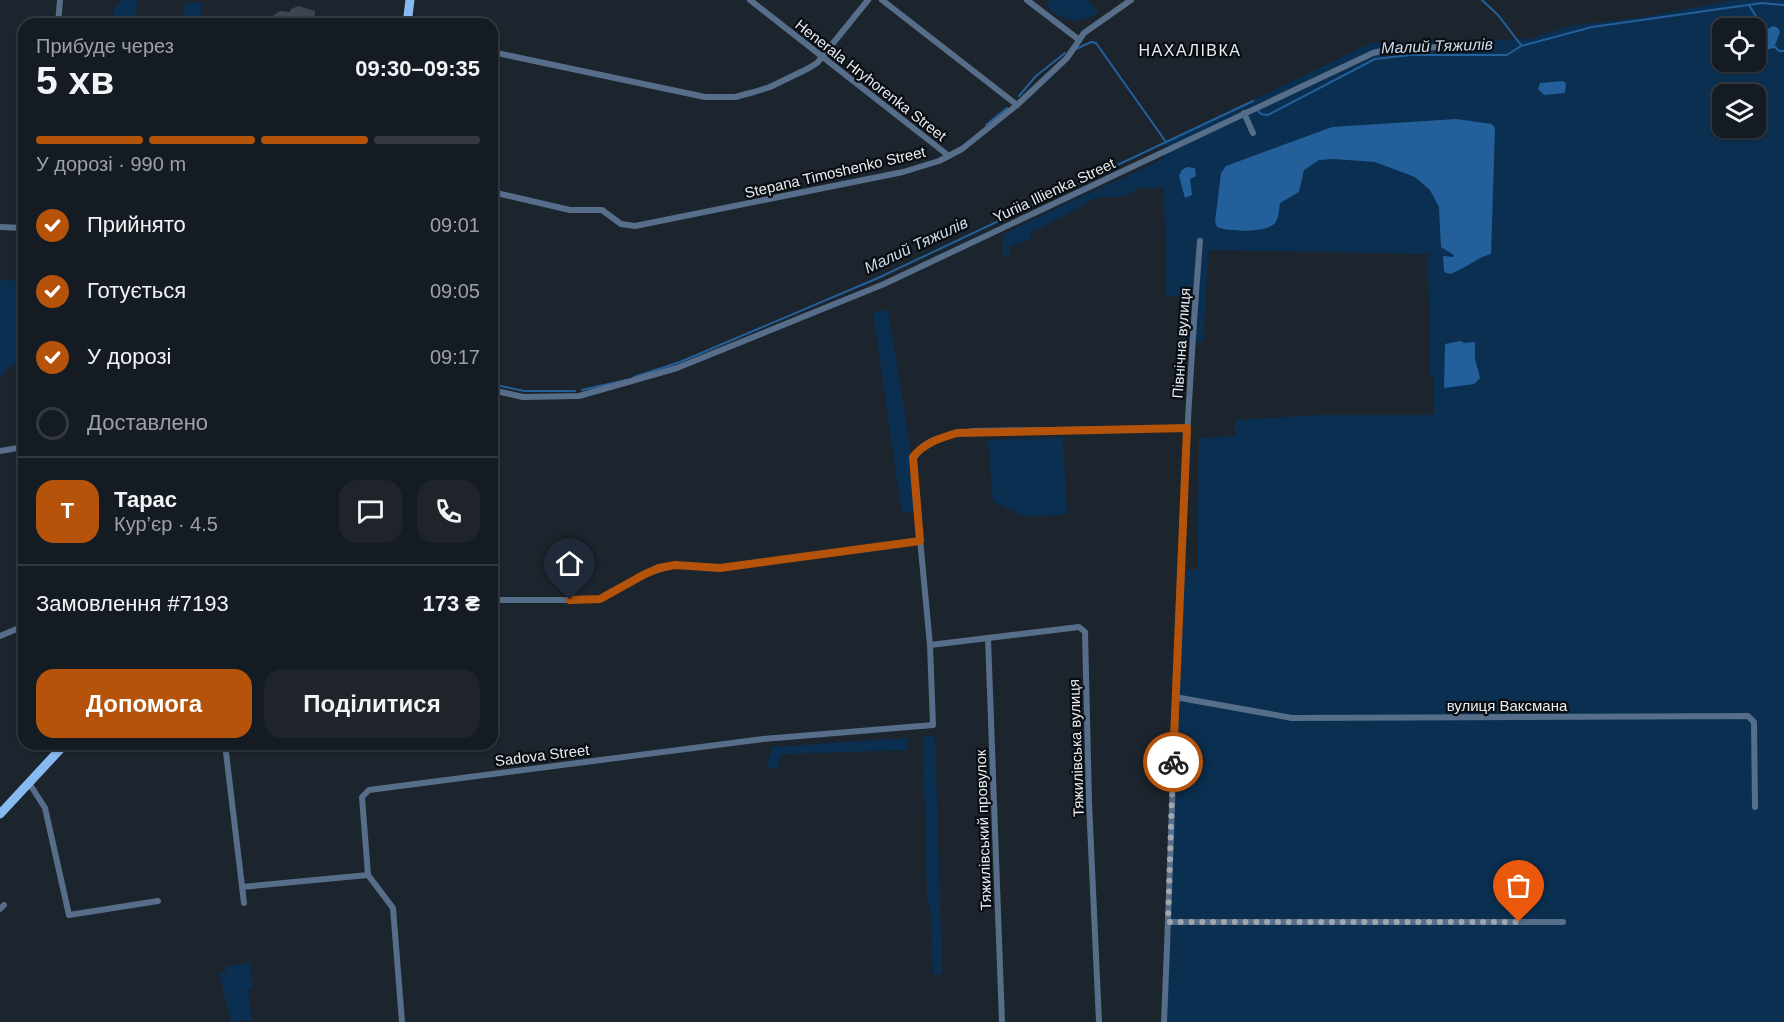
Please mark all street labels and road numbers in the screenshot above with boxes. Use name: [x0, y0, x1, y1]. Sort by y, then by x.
street label: Henerala Hryhorenka Street: [792, 16, 950, 145]
street label: Stepana Timoshenko Street: [743, 143, 928, 201]
street label: Yuriia Illienka Street: [990, 154, 1118, 226]
street label: Північна вулиця: [1169, 287, 1193, 399]
street label: Тяжилівська вулиця: [1065, 679, 1087, 817]
street label: вулиця Ваксмана: [1447, 697, 1568, 714]
street label: Sadova Street: [494, 741, 591, 769]
street label: Тяжилівський провулок: [972, 749, 994, 911]

